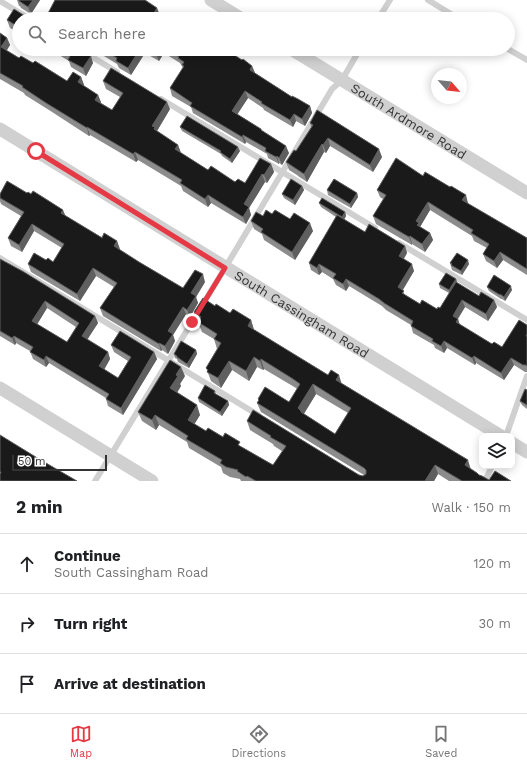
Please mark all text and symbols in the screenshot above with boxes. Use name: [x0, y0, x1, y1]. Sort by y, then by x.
search box: [12, 12, 515, 56]
icon: search: [26, 23, 48, 45]
text: Search here: [58, 25, 146, 43]
north arrow: [431, 68, 467, 104]
street label: South Ardmore Road: [348, 80, 469, 162]
route start: [27, 142, 45, 160]
street label: South Cassingham Road: [232, 268, 371, 361]
route end: [183, 313, 201, 331]
map controls: [479, 433, 515, 469]
button: layers: [479, 433, 515, 469]
scale bar: [12, 453, 107, 472]
text: 50 m: [18, 455, 45, 468]
text: 2 min: [16, 497, 62, 517]
text: Walk · 150 m: [432, 500, 511, 515]
text: Continue: [54, 547, 121, 565]
icon: ahead: [16, 553, 38, 575]
text: 120 m: [473, 556, 511, 571]
text: South Cassingham Road: [54, 565, 208, 580]
icon: right: [16, 613, 38, 635]
text: Turn right: [54, 615, 127, 633]
text: 30 m: [479, 616, 511, 631]
icon: arrive: [16, 673, 38, 695]
text: Arrive at destination: [54, 675, 206, 693]
tab: Map: [70, 723, 92, 760]
tab: Directions: [232, 723, 286, 760]
tab: Saved: [425, 723, 457, 760]

